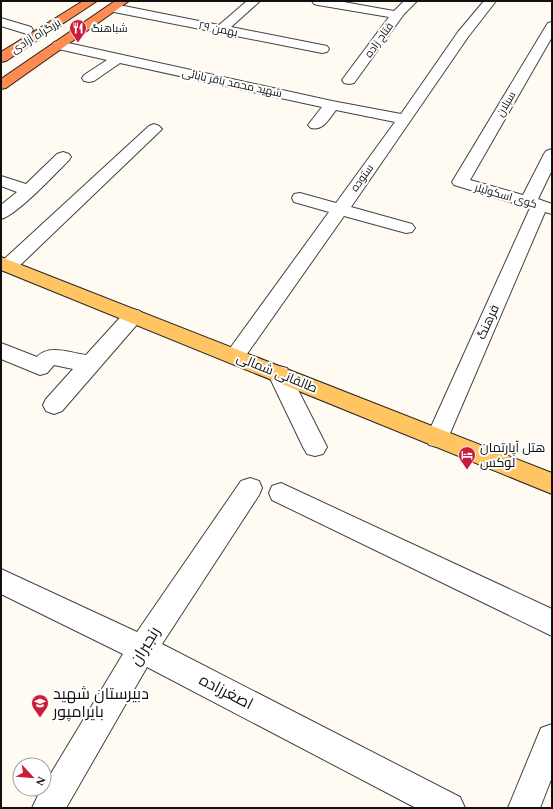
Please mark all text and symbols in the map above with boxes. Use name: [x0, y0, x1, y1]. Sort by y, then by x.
street label: بزرگراه آزادی: [8, 14, 64, 58]
street label: ۲۹ بهمن: [197, 17, 239, 41]
restaurant icon: شباهنگ: [68, 18, 88, 43]
street label: فتاح زاده: [360, 19, 398, 61]
place label: شباهنگ: [91, 20, 128, 37]
street label: شهید محمد باقر بابائی: [180, 64, 284, 102]
street label: سبلان: [492, 88, 520, 120]
street label: ستوده: [346, 161, 378, 195]
street label: کوی اسکوئیلر: [472, 179, 539, 213]
street label: فرهنگ: [471, 301, 505, 343]
street label: طالقانی شمالی: [233, 348, 321, 398]
place label: هتل آپارتمان لوکس: [480, 438, 545, 473]
hotel icon: هتل آپارتمان لوکس: [457, 445, 477, 470]
street label: رنجبران: [124, 622, 166, 670]
street label: اصغرزاده: [195, 668, 257, 716]
place label: دبیرستان شهید بایرامپور: [52, 682, 149, 724]
school or university icon: دبیرستان شهید بایرامپور: [30, 693, 50, 718]
north arrow: [12, 757, 52, 797]
text: N: [31, 773, 50, 789]

